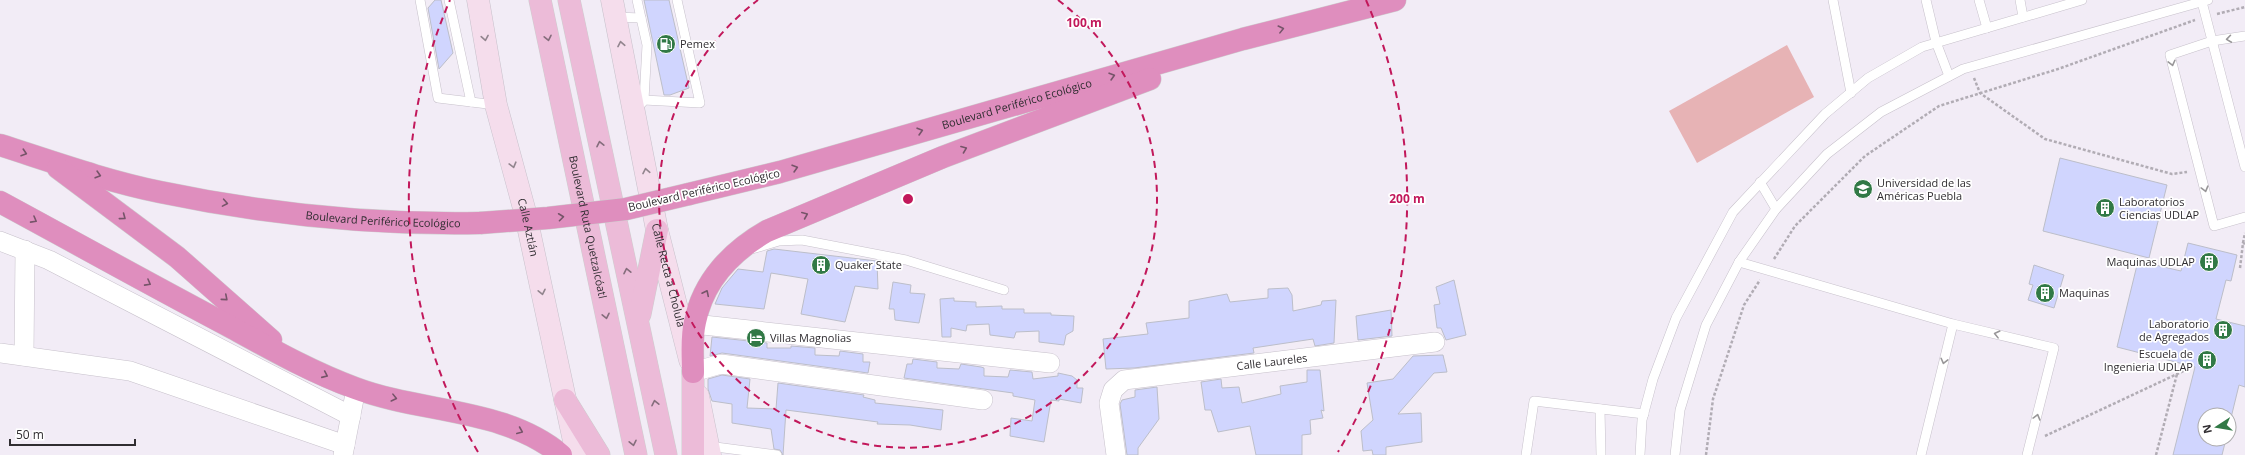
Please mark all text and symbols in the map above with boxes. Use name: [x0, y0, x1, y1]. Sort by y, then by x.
text: 100 m: [1066, 14, 1102, 31]
one-way arrow: [1277, 25, 1284, 34]
fuel station icon: Pemex: [655, 33, 677, 55]
one-way arrow: [2226, 34, 2232, 43]
one-way arrow: [480, 35, 489, 42]
one-way arrow: [543, 35, 551, 41]
place label: Pemex: [680, 36, 715, 51]
one-way arrow: [618, 41, 626, 47]
one-way arrow: [2168, 60, 2176, 66]
one-way arrow: [1108, 72, 1115, 81]
street label: Boulevard Periférico Ecológico: [940, 75, 1094, 132]
one-way arrow: [916, 127, 923, 136]
one-way arrow: [596, 141, 604, 147]
one-way arrow: [960, 146, 967, 154]
one-way arrow: [20, 148, 27, 157]
street label: Boulevard Ruta Quetzalcóatl: [566, 154, 611, 300]
one-way arrow: [508, 162, 516, 169]
one-way arrow: [791, 164, 798, 173]
street label: Boulevard Periférico Ecológico: [627, 165, 782, 214]
one-way arrow: [643, 168, 651, 174]
one-way arrow: [95, 170, 102, 179]
place label: Universidad de las Américas Puebla: [1877, 175, 1971, 203]
school or university icon: Universidad de las Américas Puebla: [1852, 178, 1874, 200]
one-way arrow: [2200, 186, 2208, 192]
text: 200 m: [1389, 190, 1425, 207]
centre of rings: [901, 192, 915, 206]
place label: Laboratorios Ciencias UDLAP: [2119, 194, 2200, 222]
street label: Calle Aztlán: [515, 196, 542, 258]
building icon: Laboratorios Ciencias UDLAP: [2094, 197, 2116, 219]
one-way arrow: [222, 198, 228, 207]
street label: Boulevard Periférico Ecológico: [305, 207, 461, 230]
one-way arrow: [119, 212, 126, 219]
one-way arrow: [802, 212, 809, 220]
one-way arrow: [558, 213, 564, 222]
one-way arrow: [30, 216, 37, 223]
street label: Calle Recta a Cholula: [649, 222, 689, 329]
building icon: Maquinas UDLAP: [2198, 251, 2220, 273]
building icon: Quaker State: [810, 254, 832, 276]
place label: Maquinas UDLAP: [2106, 254, 2195, 269]
place label: Quaker State: [835, 257, 902, 272]
one-way arrow: [624, 268, 632, 274]
one-way arrow: [144, 279, 151, 286]
building icon: Maquinas: [2034, 282, 2056, 304]
place label: Maquinas: [2059, 285, 2109, 300]
one-way arrow: [538, 289, 546, 295]
one-way arrow: [701, 289, 708, 297]
one-way arrow: [221, 293, 228, 300]
one-way arrow: [602, 313, 610, 319]
place label: Laboratorio de Agregados: [2139, 316, 2209, 344]
building icon: Laboratorio de Agregados: [2212, 319, 2234, 341]
hotel icon: Villas Magnolias: [745, 327, 767, 349]
place label: Villas Magnolias: [770, 330, 851, 345]
one-way arrow: [1993, 331, 2000, 339]
place label: Escuela de Ingenieria UDLAP: [2104, 346, 2193, 374]
building icon: Escuela de Ingenieria UDLAP: [2196, 349, 2218, 371]
street label: Calle Laureles: [1236, 350, 1308, 373]
one-way arrow: [1940, 358, 1949, 365]
one-way arrow: [320, 370, 328, 378]
one-way arrow: [390, 393, 397, 402]
one-way arrow: [651, 400, 660, 406]
north arrow: [2197, 407, 2237, 447]
one-way arrow: [2032, 414, 2041, 421]
scale bar: [10, 421, 135, 447]
text: N: [2198, 423, 2215, 435]
text: 50 m: [16, 426, 44, 443]
one-way arrow: [516, 426, 523, 434]
one-way arrow: [629, 440, 637, 446]

